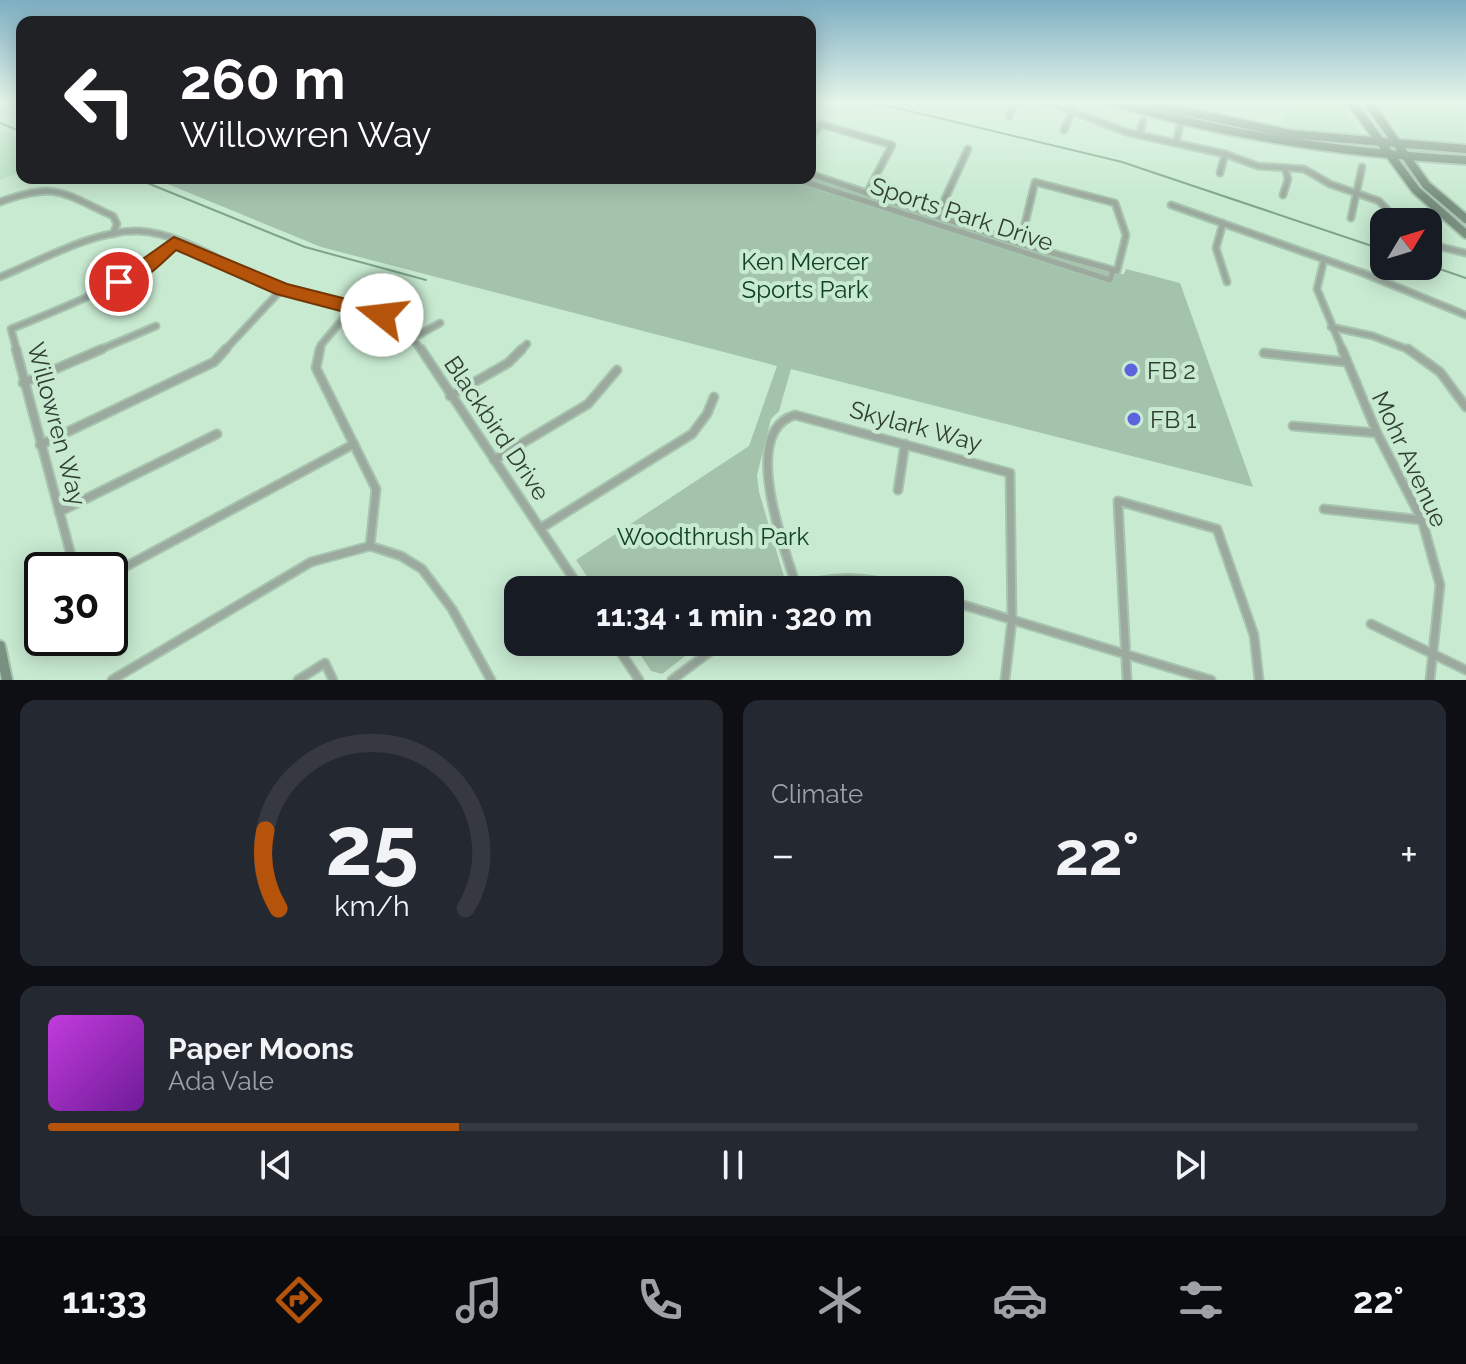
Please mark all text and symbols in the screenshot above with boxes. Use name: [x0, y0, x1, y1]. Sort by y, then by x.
text: 260 m: [180, 46, 346, 112]
icon: left: [48, 48, 152, 152]
text: Willowren Way: [180, 113, 432, 155]
street label: Sports Park Drive: [867, 171, 1057, 257]
north arrow: [1370, 208, 1442, 280]
map controls: [1370, 208, 1442, 280]
park label: Ken Mercer Sports Park: [741, 247, 869, 304]
pin: [85, 248, 153, 316]
icon: arrive: [97, 260, 141, 304]
position arrow: [340, 273, 424, 357]
street label: Willowren Way: [21, 339, 93, 509]
street label: Blackbird Drive: [438, 350, 556, 506]
place label: FB 2: [1147, 356, 1196, 385]
marker: FB 2: [1122, 361, 1140, 379]
street label: Mohr Avenue: [1366, 386, 1454, 532]
street label: Skylark Way: [847, 394, 985, 458]
place label: FB 1: [1150, 405, 1197, 434]
marker: FB 1: [1125, 410, 1143, 428]
park label: Woodthrush Park: [617, 522, 809, 551]
speed limit sign: 30: [24, 552, 128, 656]
text: 11:34 · 1 min · 320 m: [596, 598, 872, 633]
text: Climate: [771, 779, 863, 809]
text: 25: [325, 797, 418, 894]
text: 22°: [1055, 819, 1139, 889]
text: −: [771, 829, 795, 880]
text: +: [1400, 829, 1418, 880]
text: km/h: [334, 889, 409, 923]
text: Paper Moons: [168, 1031, 354, 1066]
text: Ada Vale: [168, 1066, 274, 1096]
icon: previous: [254, 1143, 298, 1187]
icon: pause: [711, 1143, 755, 1187]
icon: next: [1168, 1143, 1212, 1187]
icon: directions: [271, 1272, 327, 1328]
icon: music: [451, 1272, 507, 1328]
icon: phone: [632, 1272, 688, 1328]
icon: climate: [812, 1272, 868, 1328]
icon: car: [992, 1272, 1048, 1328]
icon: filters: [1173, 1272, 1229, 1328]
text: 11:33: [62, 1279, 147, 1321]
text: 22°: [1353, 1279, 1404, 1321]

